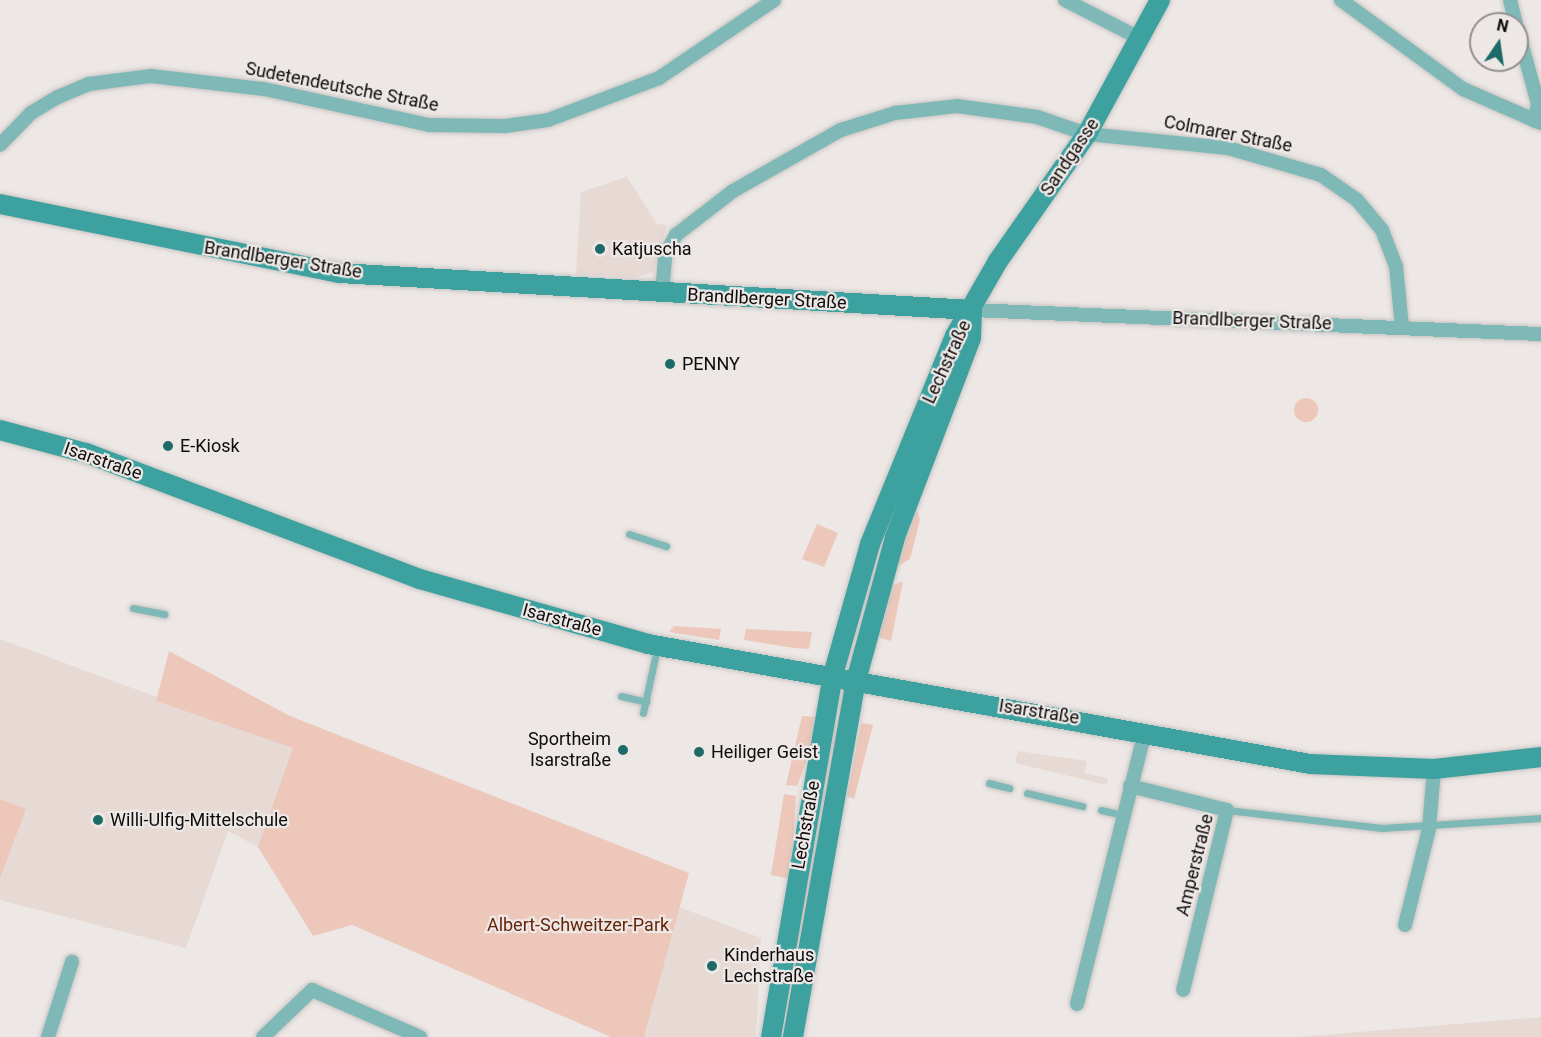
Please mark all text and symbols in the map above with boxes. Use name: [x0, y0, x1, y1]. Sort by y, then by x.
north arrow: [1469, 12, 1529, 72]
text: N: [1495, 15, 1510, 36]
street label: Sudetendeutsche Straße: [244, 58, 440, 116]
street label: Colmarer Straße: [1162, 111, 1294, 157]
street label: Sandgasse: [1036, 114, 1104, 200]
street label: Brandlberger Straße: [203, 237, 363, 283]
place label: Katjuscha: [612, 238, 692, 260]
marker: Katjuscha: [593, 242, 607, 256]
street label: Brandlberger Straße: [687, 284, 847, 314]
street label: Brandlberger Straße: [1172, 307, 1332, 335]
street label: Lechstraße: [918, 317, 976, 407]
place label: PENNY: [682, 353, 740, 375]
marker: PENNY: [663, 357, 677, 371]
place label: E-Kiosk: [180, 435, 240, 457]
street label: Isarstraße: [61, 438, 145, 484]
marker: E-Kiosk: [161, 439, 175, 453]
street label: Isarstraße: [520, 599, 604, 641]
street label: Isarstraße: [997, 695, 1081, 729]
place label: Sportheim Isarstraße: [528, 729, 611, 771]
place label: Heiliger Geist: [711, 741, 818, 763]
marker: Sportheim Isarstraße: [616, 743, 630, 757]
marker: Heiliger Geist: [692, 745, 706, 759]
street label: Lechstraße: [788, 779, 824, 871]
place label: Willi-Ulfig-Mittelschule: [110, 809, 288, 831]
street label: Amperstraße: [1172, 812, 1218, 918]
marker: Willi-Ulfig-Mittelschule: [91, 813, 105, 827]
park label: Albert-Schweitzer-Park: [487, 914, 669, 936]
place label: Kinderhaus Lechstraße: [724, 945, 814, 988]
marker: Kinderhaus Lechstraße: [705, 959, 719, 973]

